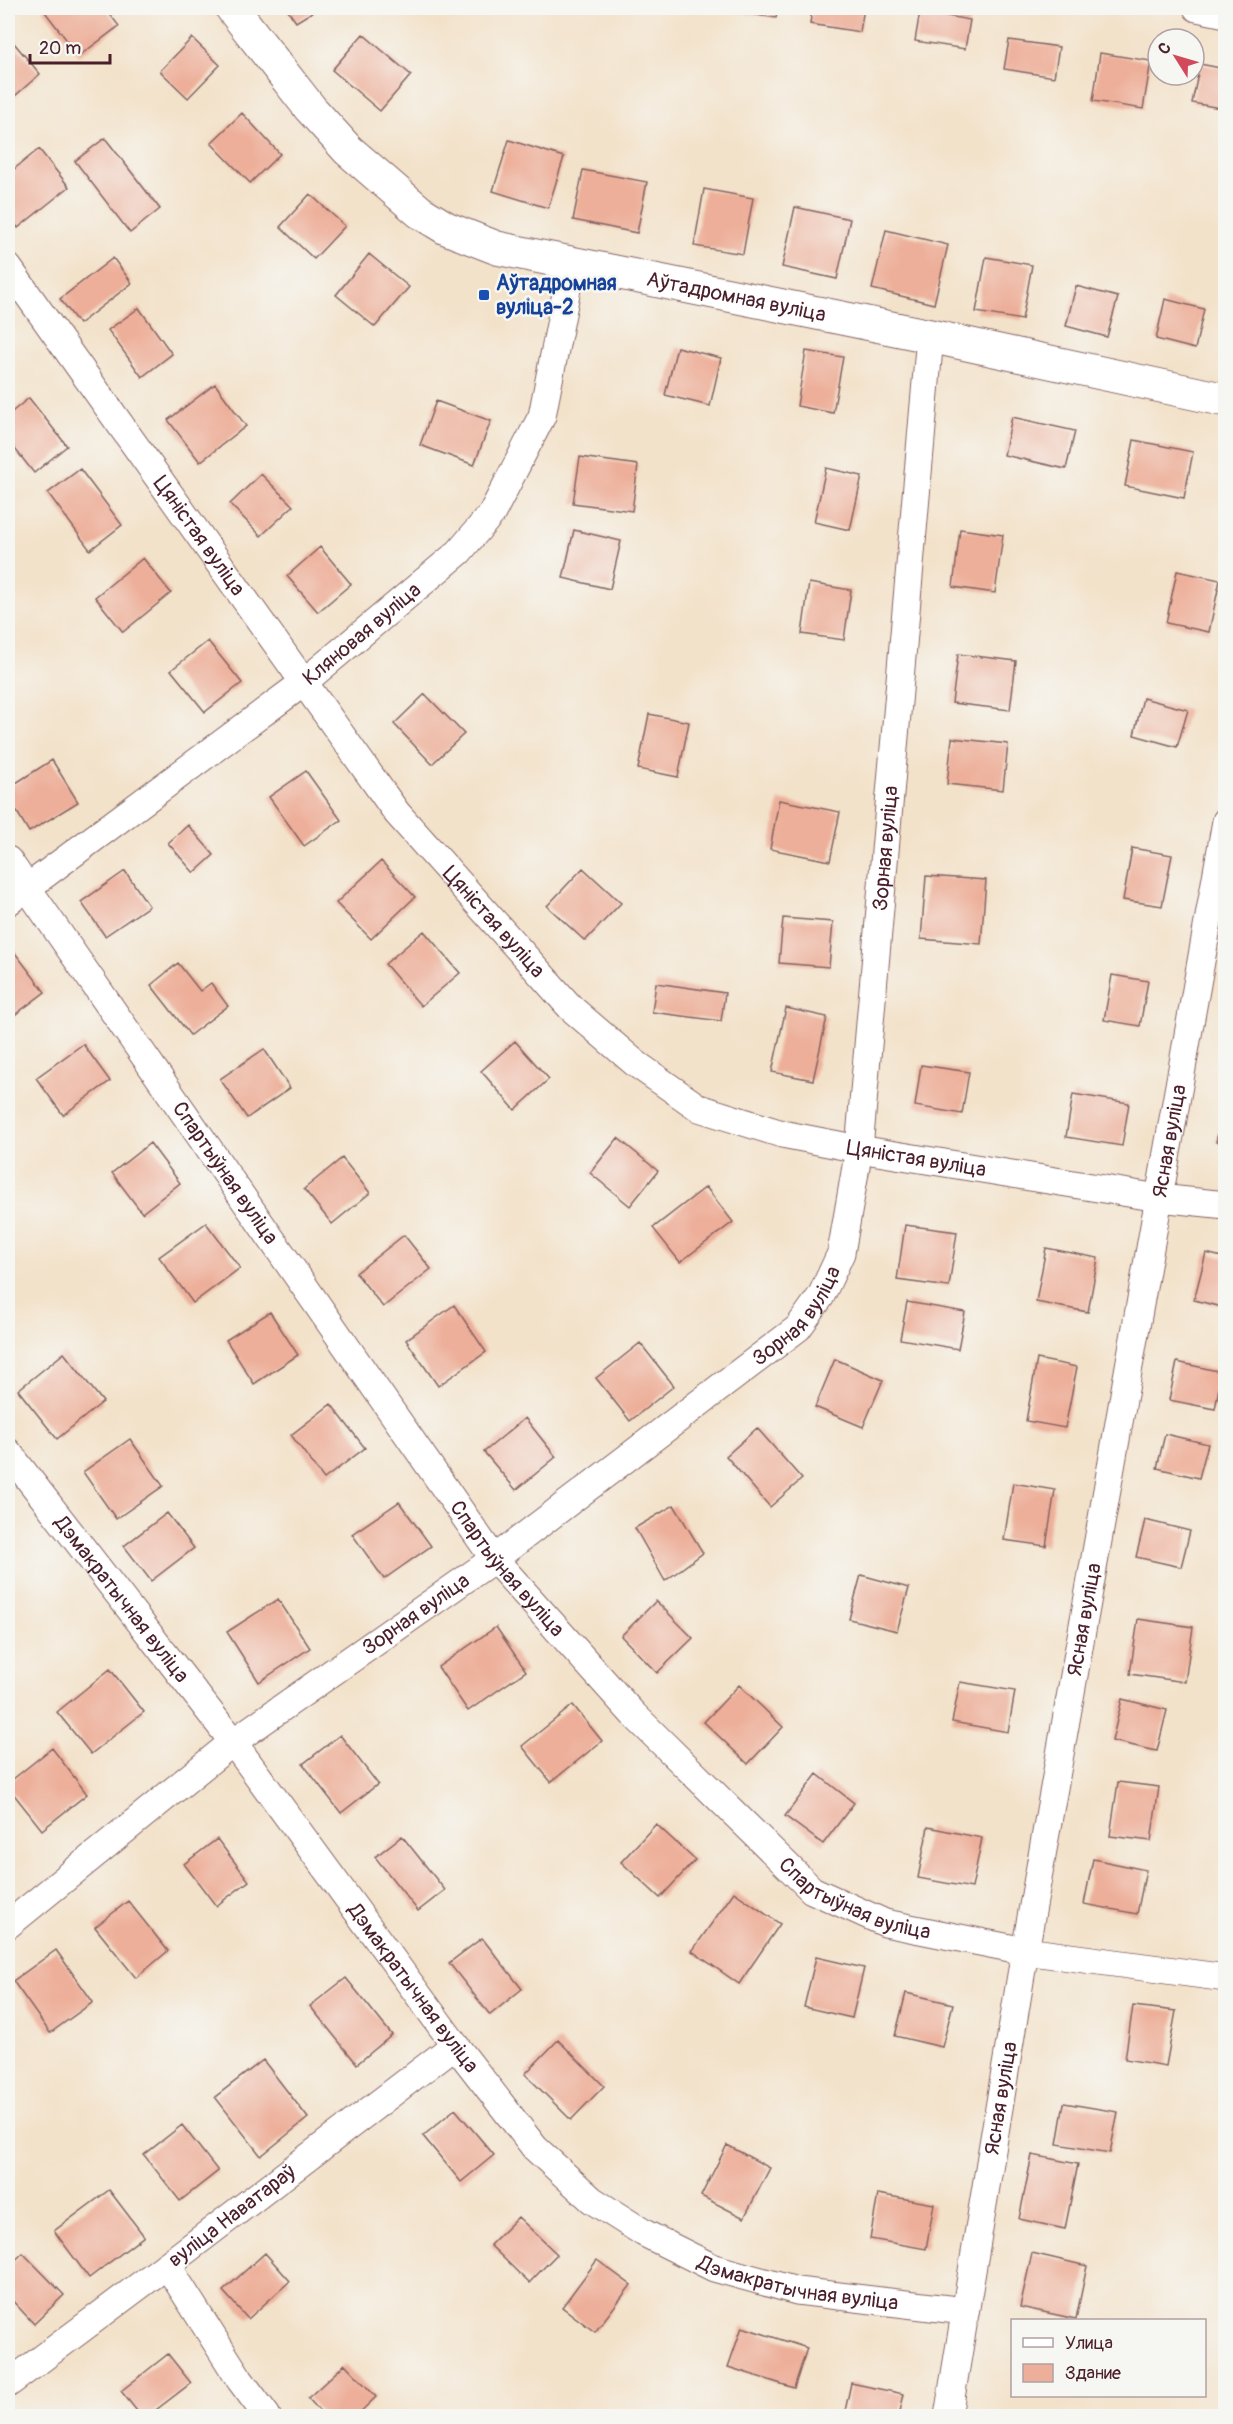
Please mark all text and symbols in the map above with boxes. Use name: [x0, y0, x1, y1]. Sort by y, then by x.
scale bar: [30, 27, 110, 65]
north arrow: [1146, 27, 1206, 87]
text: 20 m: [39, 37, 81, 60]
text: С: [1154, 39, 1176, 59]
street label: Аўтадромная вуліца: [644, 266, 828, 329]
place label: Аўтадромная вуліца-2: [496, 270, 617, 321]
marker: Аўтадромная вуліца-2: [477, 288, 491, 302]
street label: Цяністая вуліца: [147, 471, 251, 601]
street label: Кляновая вуліца: [297, 577, 427, 692]
street label: Зорная вуліца: [867, 784, 905, 912]
street label: Цяністая вуліца: [437, 860, 551, 984]
street label: Ясная вуліца: [1146, 1082, 1193, 1200]
street label: Спартыўная вуліца: [166, 1096, 284, 1250]
street label: Цяністая вуліца: [844, 1134, 988, 1184]
street label: Зорная вуліца: [747, 1262, 847, 1372]
street label: Спартыўная вуліца: [443, 1495, 570, 1643]
street label: Дэмакратычная вуліца: [48, 1509, 195, 1688]
street label: Ясная вуліца: [1061, 1561, 1108, 1678]
street label: Зорная вуліца: [357, 1567, 475, 1661]
street label: Спартыўная вуліца: [772, 1852, 933, 1946]
street label: Дэмакратычная вуліца: [341, 1897, 485, 2078]
street label: Ясная вуліца: [978, 2040, 1024, 2157]
street label: вуліца Наватараў: [163, 2159, 301, 2273]
street label: Дэмакратычная вуліца: [692, 2249, 900, 2317]
legend: [1011, 2319, 1206, 2397]
text: Улица: [1065, 2332, 1113, 2355]
text: Здание: [1065, 2362, 1121, 2385]

